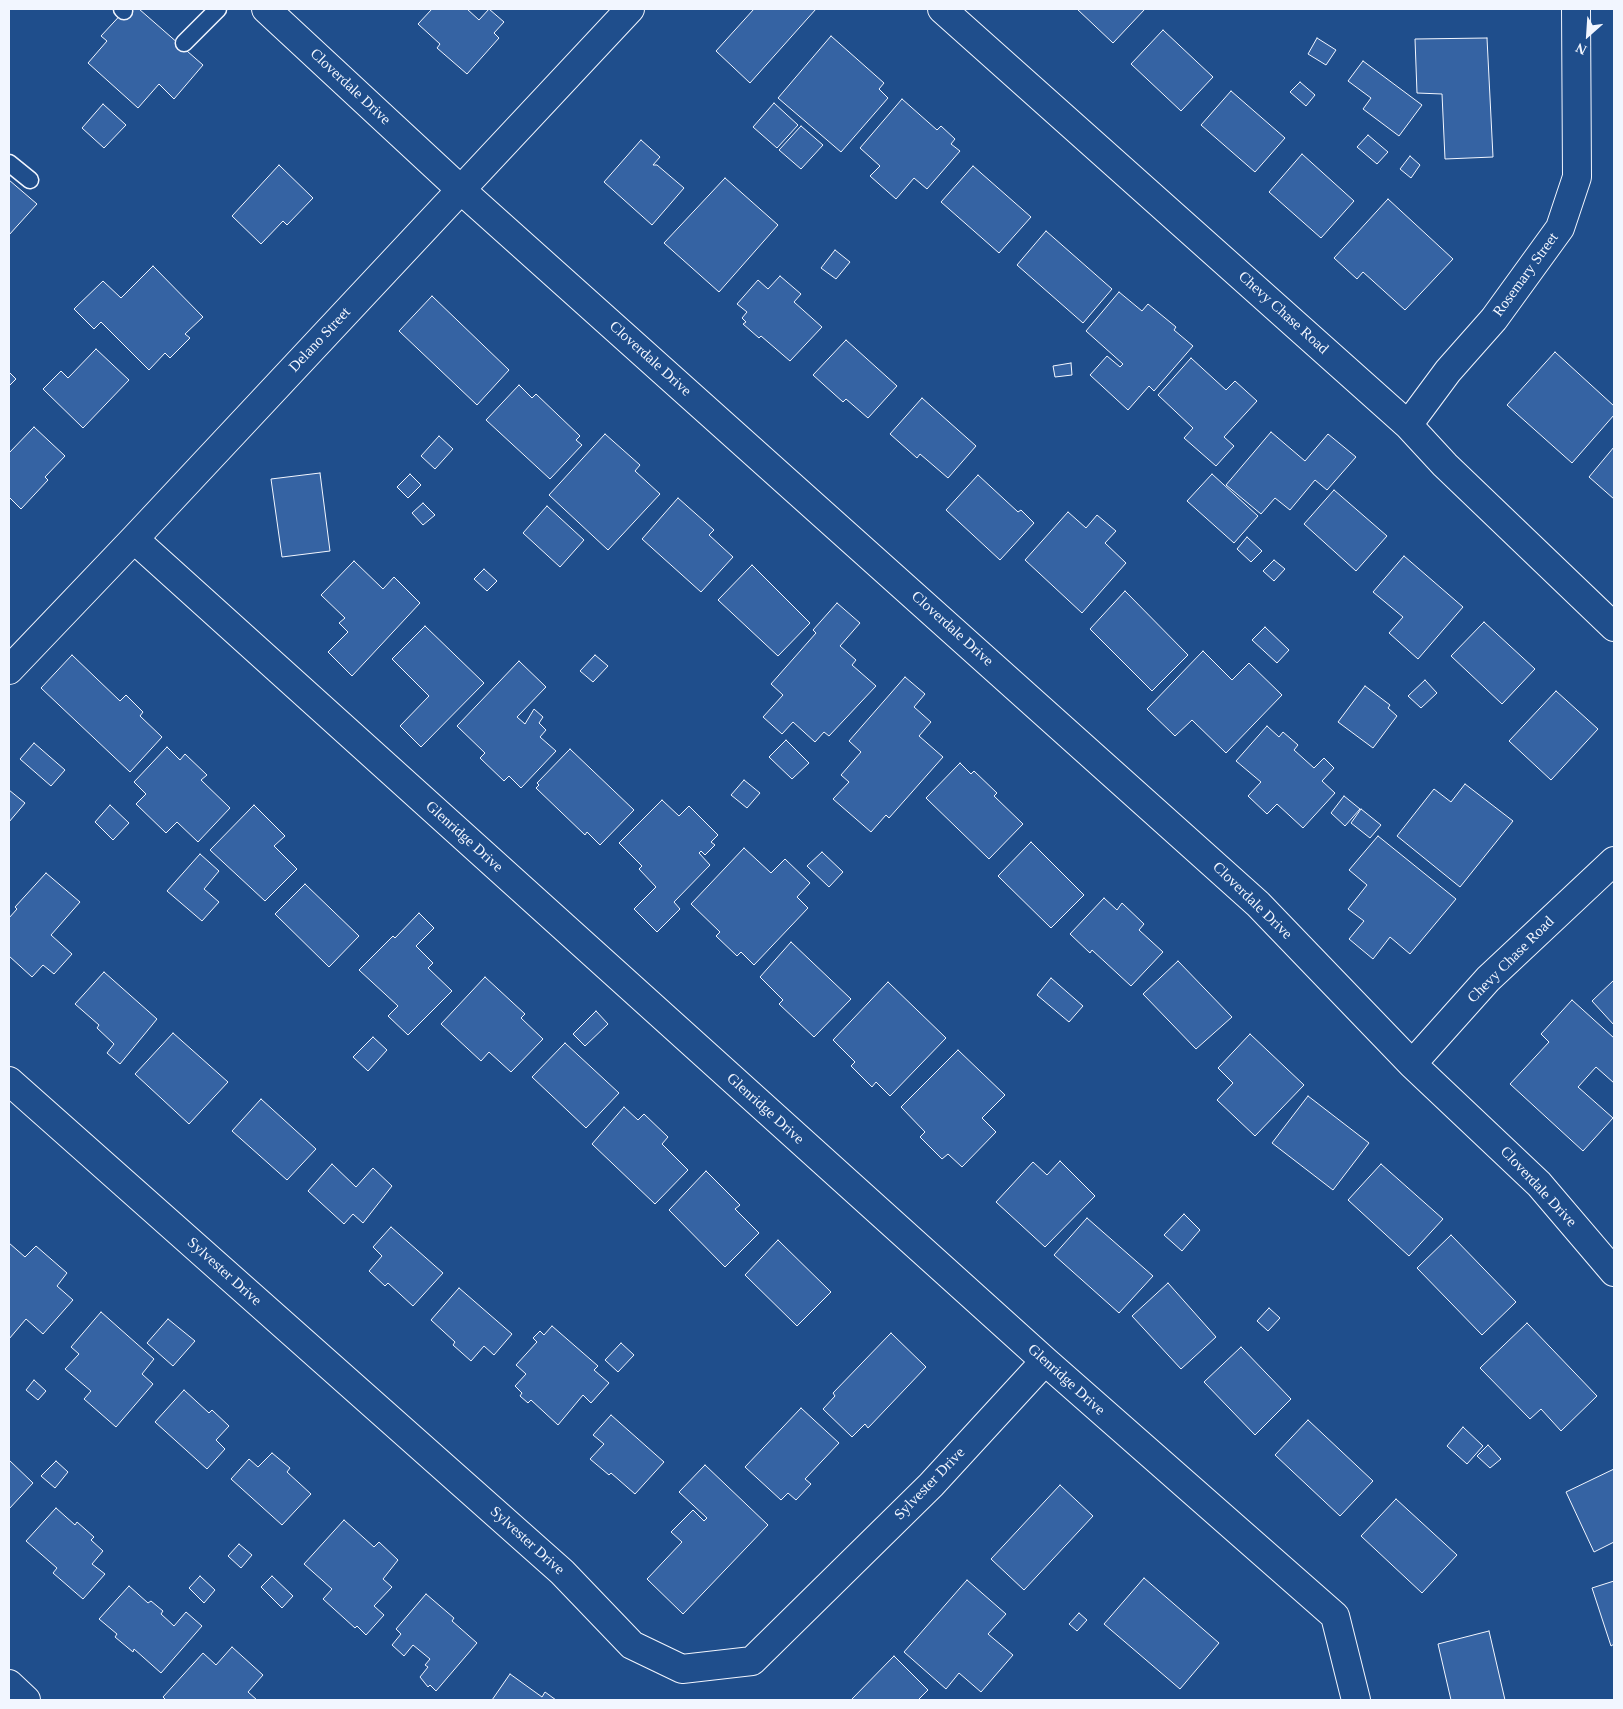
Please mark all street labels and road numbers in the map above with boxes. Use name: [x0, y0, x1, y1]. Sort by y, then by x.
street label: Cloverdale Drive: [306, 45, 394, 129]
street label: Rosemary Street: [1489, 229, 1563, 321]
street label: Chevy Chase Road: [1234, 268, 1332, 358]
street label: Delano Street: [285, 304, 355, 376]
street label: Cloverdale Drive: [605, 318, 695, 400]
street label: Cloverdale Drive: [907, 588, 997, 670]
street label: Glenridge Drive: [422, 798, 506, 876]
street label: Cloverdale Drive: [1208, 859, 1296, 943]
street label: Chevy Chase Road: [1464, 913, 1558, 1007]
street label: Glenridge Drive: [723, 1070, 807, 1148]
street label: Cloverdale Drive: [1496, 1143, 1580, 1231]
street label: Sylvester Drive: [183, 1234, 265, 1310]
street label: Glenridge Drive: [1024, 1341, 1108, 1419]
street label: Sylvester Drive: [891, 1444, 969, 1524]
street label: Sylvester Drive: [486, 1503, 568, 1579]

